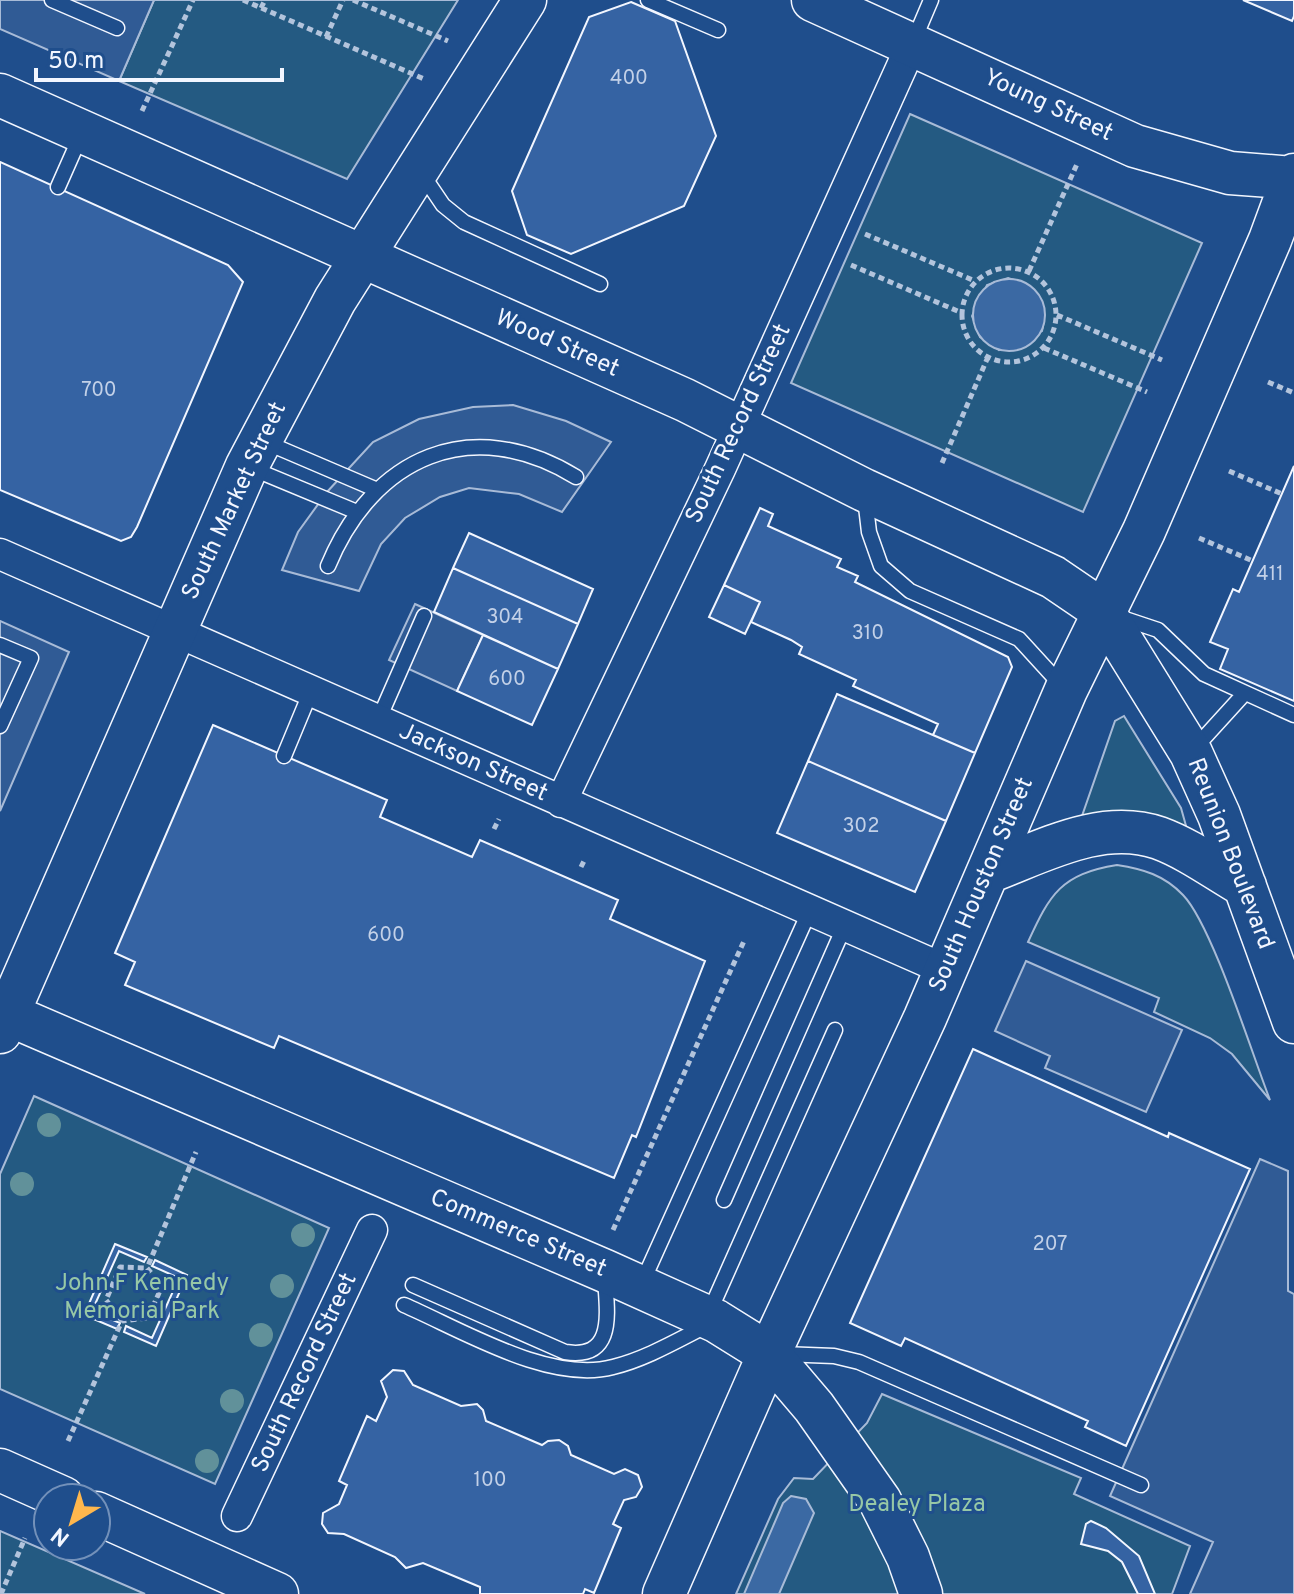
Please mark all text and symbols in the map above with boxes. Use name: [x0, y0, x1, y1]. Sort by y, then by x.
scale bar: [36, 32, 282, 82]
text: 50 m: [48, 47, 104, 77]
street label: Young Street: [979, 63, 1117, 149]
house number: 400: [610, 66, 648, 92]
street label: Wood Street: [490, 303, 624, 385]
street label: South Record Street: [680, 319, 798, 529]
house number: 700: [81, 378, 117, 404]
street label: South Market Street: [176, 397, 294, 605]
house number: 411: [1256, 562, 1284, 588]
house number: 304: [486, 605, 524, 631]
house number: 310: [852, 621, 884, 647]
house number: 600: [488, 667, 526, 693]
street label: Jackson Street: [394, 717, 552, 809]
street label: Reunion Boulevard: [1180, 754, 1280, 954]
street label: South Houston Street: [923, 773, 1041, 997]
house number: 302: [843, 814, 879, 840]
house number: 600: [367, 923, 405, 949]
street label: Commerce Street: [425, 1183, 611, 1285]
house number: 207: [1033, 1232, 1067, 1258]
street label: South Record Street: [246, 1268, 364, 1478]
park label: John F Kennedy Memorial Park: [55, 1269, 229, 1327]
house number: 100: [474, 1468, 506, 1494]
north arrow: [32, 1482, 112, 1562]
park label: Dealey Plaza: [848, 1490, 986, 1520]
text: N: [47, 1520, 76, 1551]

